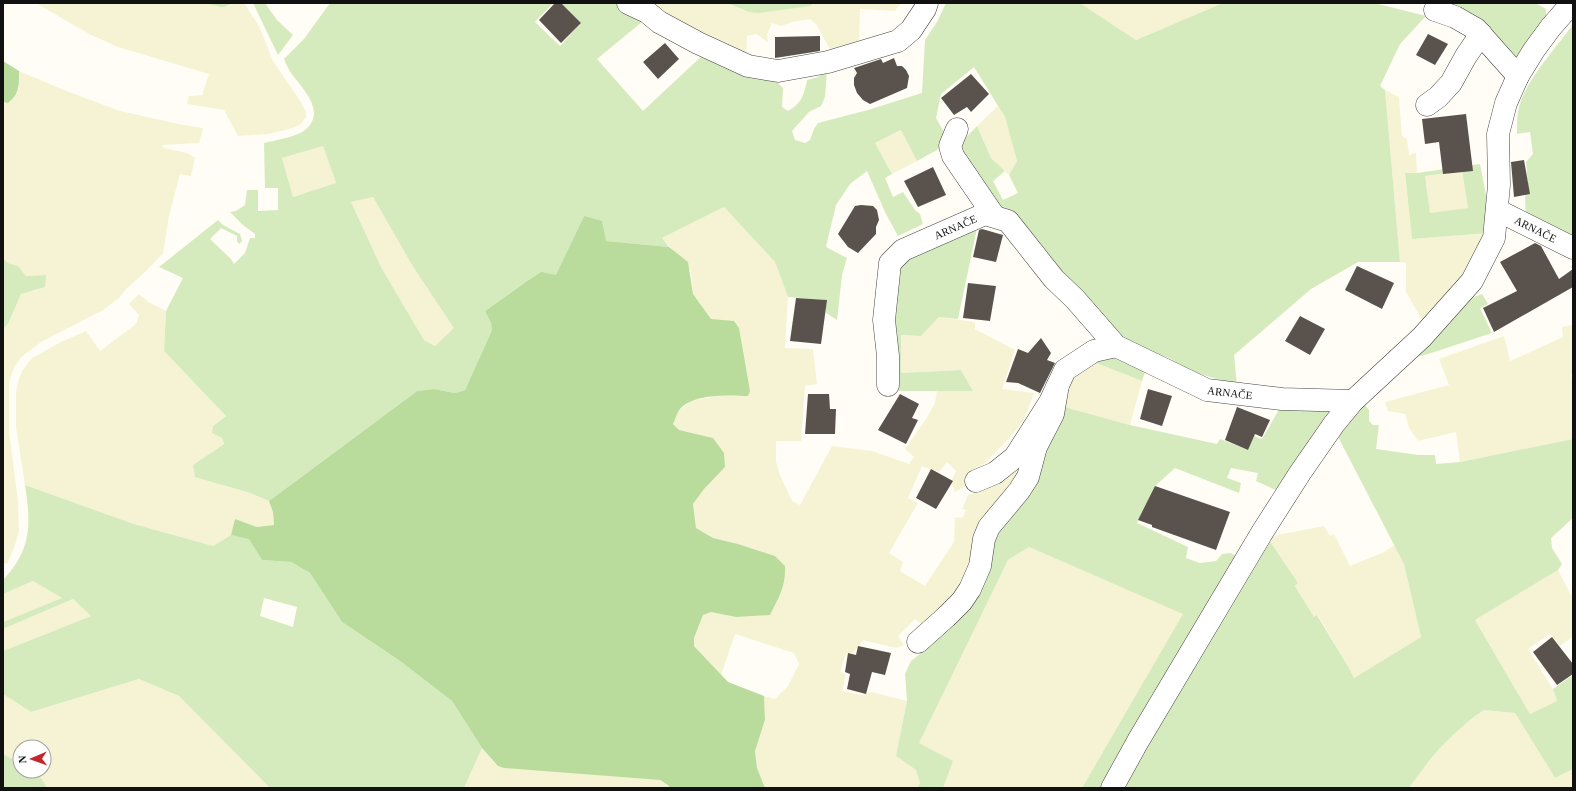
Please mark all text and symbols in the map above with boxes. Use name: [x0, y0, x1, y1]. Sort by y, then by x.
street label: ARNAČE: [932, 212, 979, 242]
street label: ARNAČE: [1513, 214, 1559, 245]
street label: ARNAČE: [1207, 384, 1253, 401]
north arrow: [12, 739, 52, 779]
text: N: [16, 755, 28, 764]

